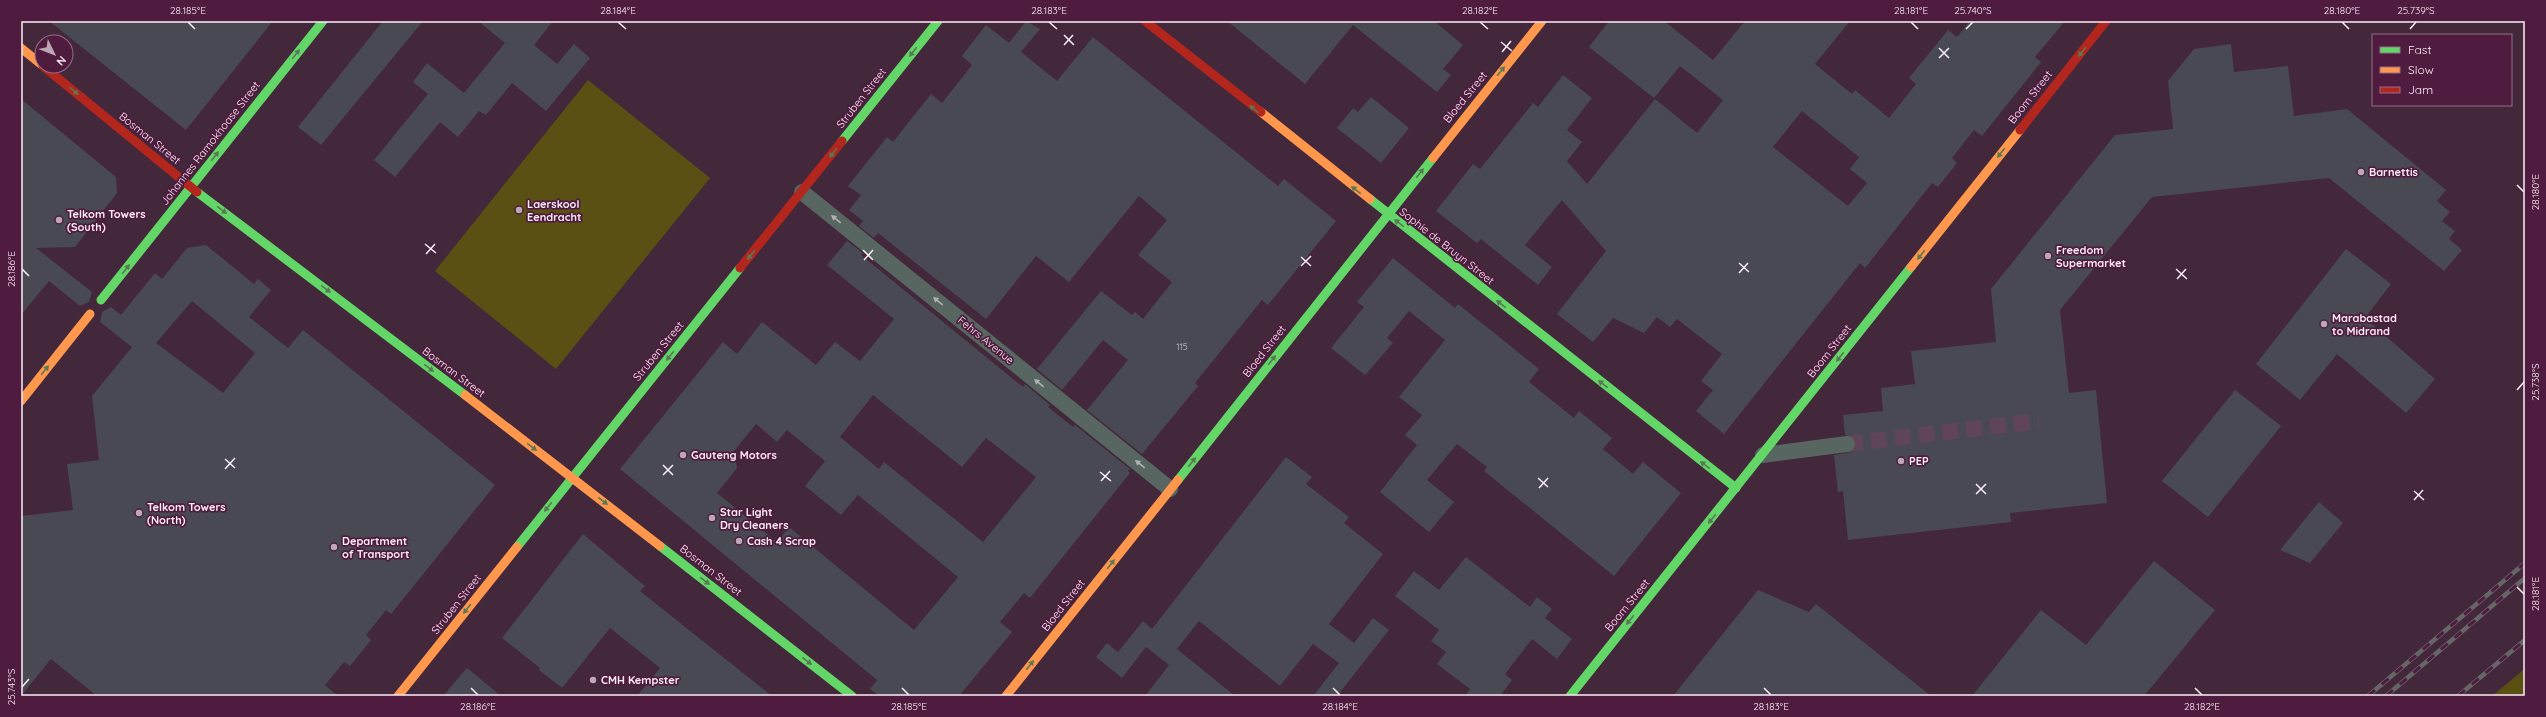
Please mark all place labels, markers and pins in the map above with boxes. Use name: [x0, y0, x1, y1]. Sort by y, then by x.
place label: Barnettis: [2369, 165, 2418, 179]
marker: Barnettis: [2356, 167, 2366, 177]
place label: Laerskool Eendracht: [527, 197, 581, 224]
marker: Laerskool Eendracht: [514, 205, 524, 215]
place label: Telkom Towers (South): [67, 207, 146, 234]
marker: Telkom Towers (South): [54, 215, 64, 225]
place label: Freedom Supermarket: [2056, 243, 2126, 270]
marker: Freedom Supermarket: [2043, 251, 2053, 261]
place label: Marabastad to Midrand: [2332, 311, 2397, 338]
marker: Marabastad to Midrand: [2319, 319, 2329, 329]
place label: Gauteng Motors: [691, 448, 777, 462]
marker: Gauteng Motors: [678, 450, 688, 460]
place label: PEP: [1909, 454, 1929, 468]
marker: PEP: [1896, 456, 1906, 466]
place label: Telkom Towers (North): [147, 500, 226, 527]
place label: Star Light Dry Cleaners: [720, 505, 789, 532]
marker: Telkom Towers (North): [134, 508, 144, 518]
marker: Star Light Dry Cleaners: [707, 513, 717, 523]
place label: Department of Transport: [342, 534, 409, 561]
place label: Cash 4 Scrap: [747, 534, 816, 548]
marker: Cash 4 Scrap: [734, 536, 744, 546]
marker: Department of Transport: [329, 542, 339, 552]
place label: CMH Kempster: [601, 673, 680, 687]
marker: CMH Kempster: [588, 675, 598, 685]

